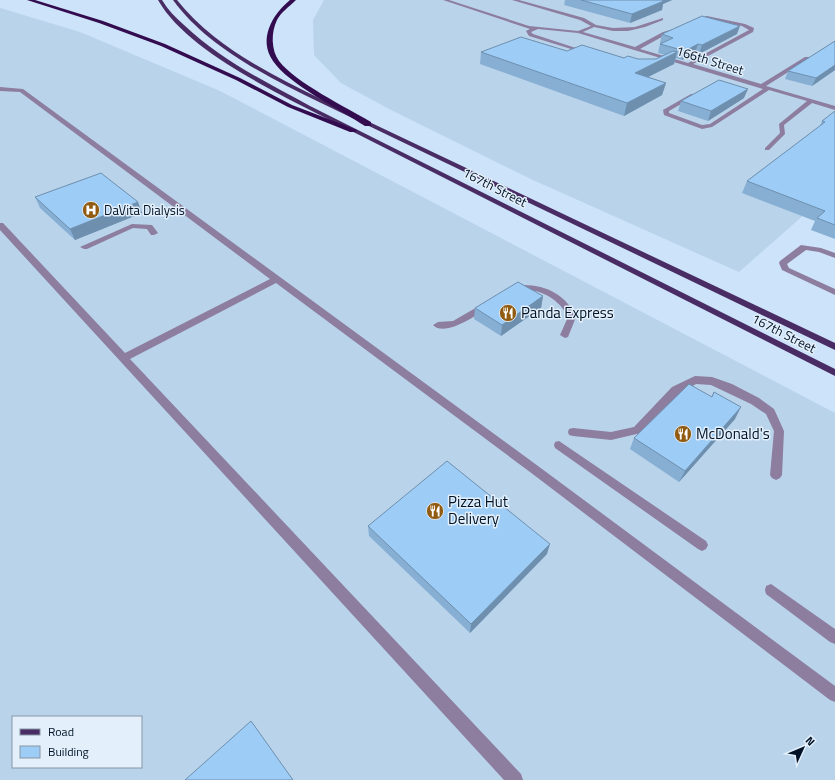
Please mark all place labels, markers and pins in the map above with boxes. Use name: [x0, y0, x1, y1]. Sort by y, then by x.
hospital icon: DaVita Dialysis: [81, 200, 101, 220]
place label: DaVita Dialysis: [104, 200, 185, 220]
place label: Panda Express: [521, 301, 614, 324]
restaurant icon: Panda Express: [498, 303, 518, 323]
place label: McDonald's: [696, 422, 770, 445]
restaurant icon: McDonald's: [673, 424, 693, 444]
place label: Pizza Hut Delivery: [448, 490, 509, 530]
restaurant icon: Pizza Hut Delivery: [425, 501, 445, 521]

